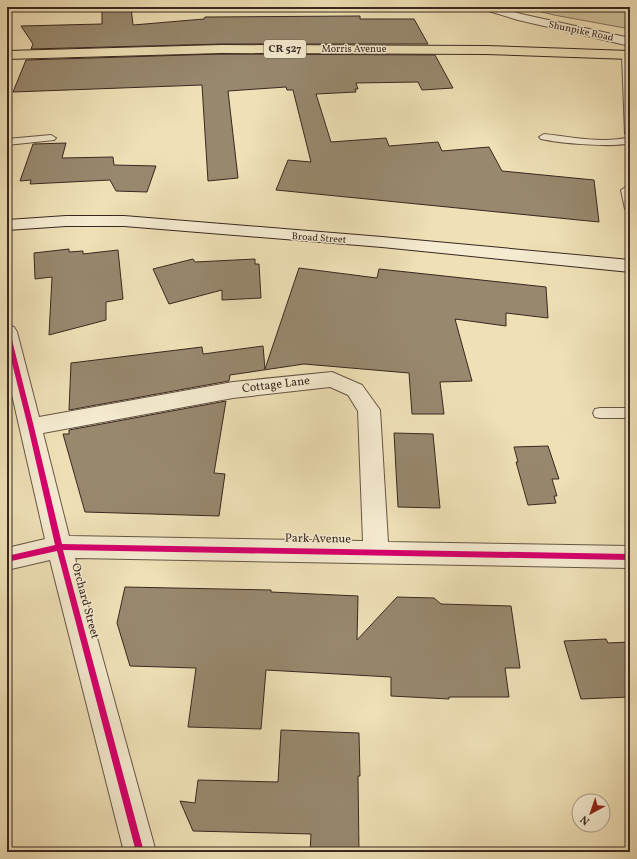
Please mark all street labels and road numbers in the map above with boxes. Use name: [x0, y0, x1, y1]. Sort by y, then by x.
street label: Shunpike Road: [547, 17, 615, 45]
road number: CR 527: [264, 40, 306, 58]
street label: Morris Avenue: [322, 42, 387, 56]
street label: Broad Street: [291, 229, 347, 247]
street label: Cottage Lane: [241, 373, 311, 397]
street label: Park Avenue: [285, 530, 352, 548]
street label: Orchard Street: [67, 561, 103, 641]

